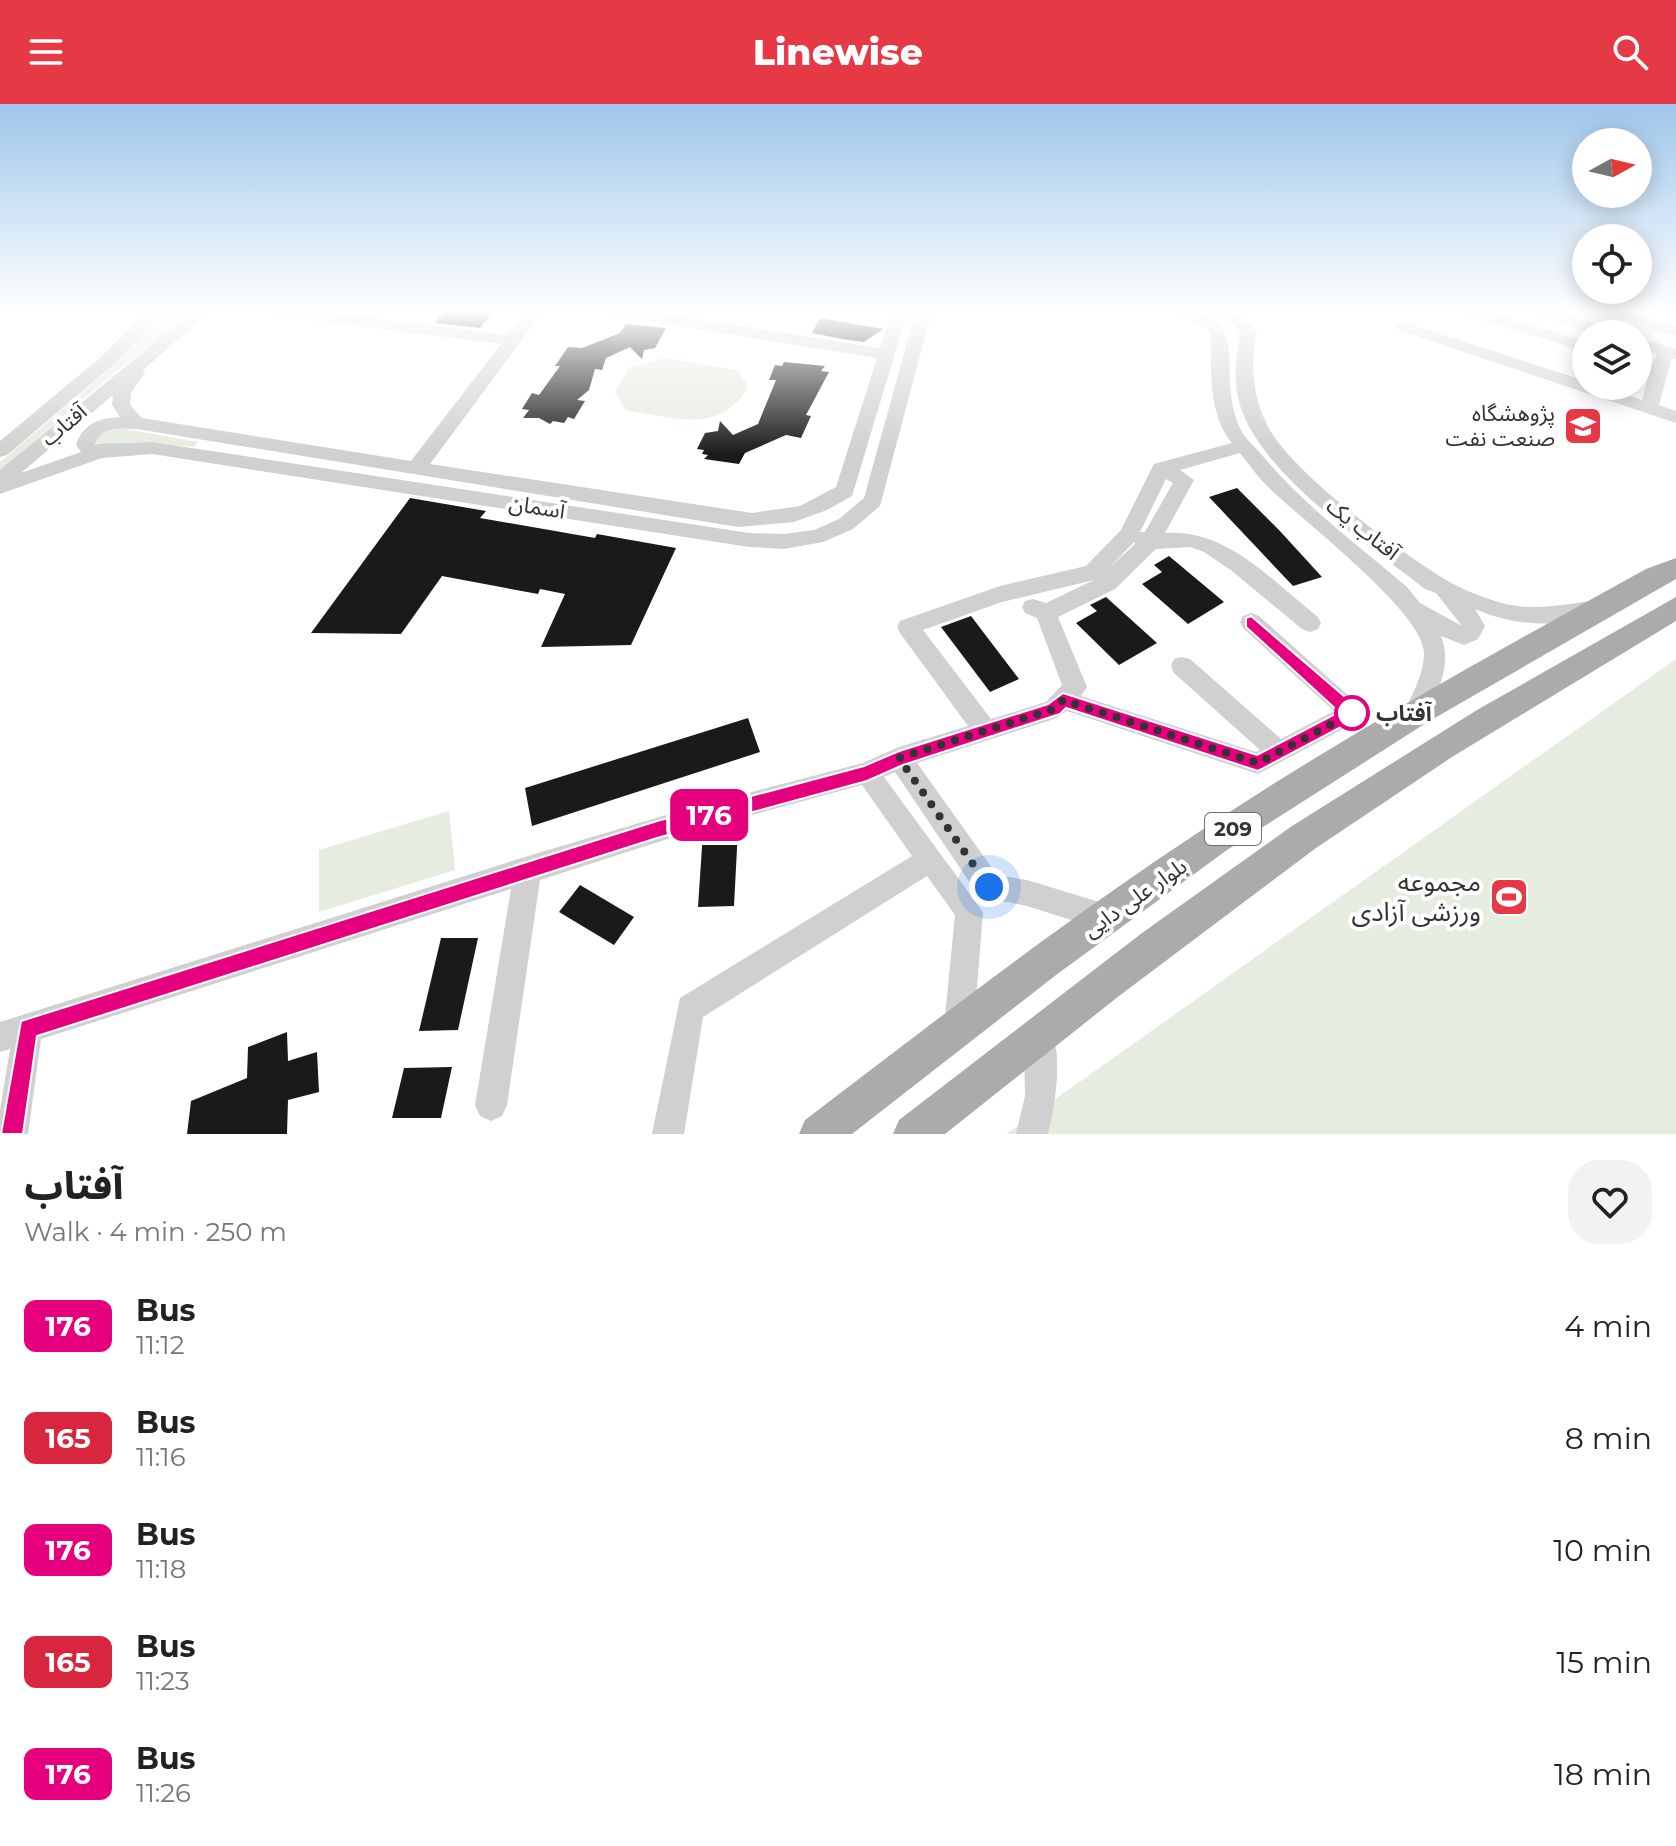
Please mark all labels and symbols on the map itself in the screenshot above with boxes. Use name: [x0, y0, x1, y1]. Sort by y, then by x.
north arrow: [1572, 128, 1652, 208]
street label: آفتاب: [36, 397, 94, 452]
place label: پژوهشگاه صنعت نفت: [1445, 400, 1555, 452]
school or university icon: پژوهشگاه صنعت نفت: [1562, 405, 1604, 447]
street label: آسمان: [507, 489, 569, 525]
street label: آفتاب یک: [1321, 492, 1406, 567]
marker: آفتاب: [1335, 696, 1369, 730]
place label: آفتاب: [1376, 700, 1432, 727]
line badge: 176: [663, 789, 755, 841]
road number: 209: [1205, 813, 1261, 845]
street label: بلوار علی دایی: [1078, 852, 1192, 944]
place label: مجموعه ورزشی آزادی: [1351, 866, 1481, 928]
your location: [969, 867, 1009, 907]
sports icon: مجموعه ورزشی آزادی: [1488, 876, 1530, 918]

